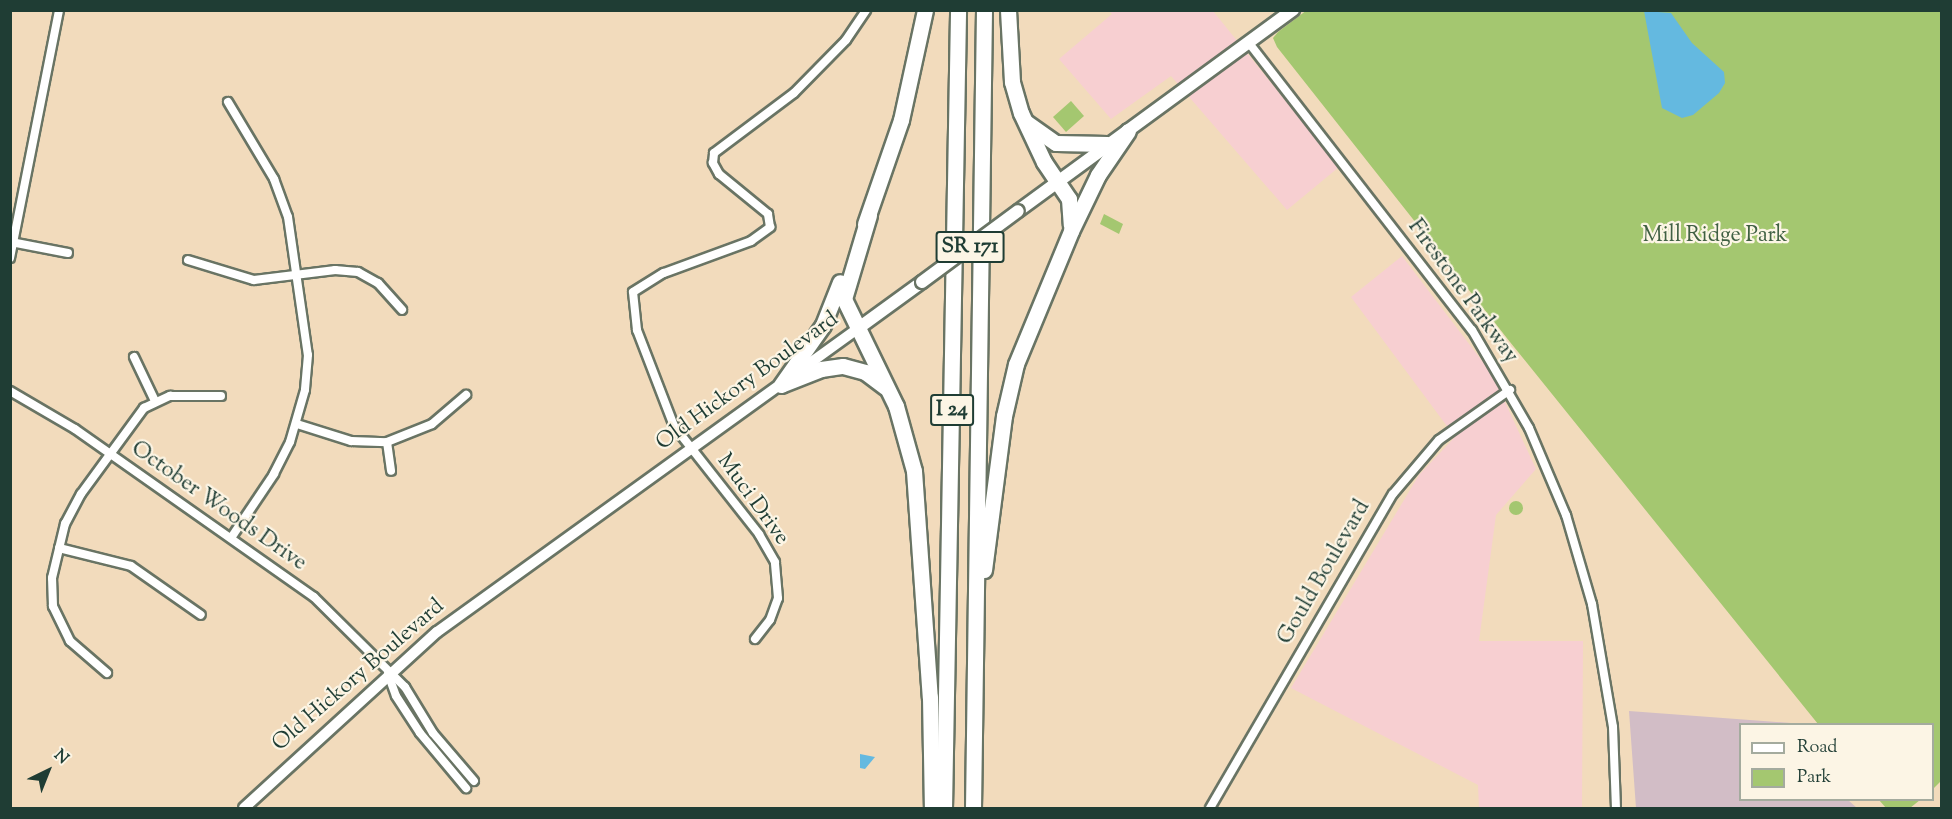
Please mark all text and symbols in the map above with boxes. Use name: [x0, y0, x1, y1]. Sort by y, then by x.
street label: Firestone Parkway: [1401, 215, 1523, 369]
park label: Mill Ridge Park: [1642, 224, 1788, 250]
road number: SR 171: [936, 229, 1004, 265]
street label: Old Hickory Boulevard: [652, 307, 844, 457]
road number: I 24: [930, 392, 974, 428]
street label: October Woods Drive: [125, 436, 311, 578]
street label: Muci Drive: [710, 449, 794, 551]
street label: Gould Boulevard: [1273, 496, 1377, 650]
street label: Old Hickory Boulevard: [268, 594, 450, 758]
legend: [1739, 723, 1934, 801]
text: Road: [1797, 735, 1837, 761]
north arrow: [18, 741, 78, 801]
text: N: [48, 745, 73, 770]
text: Park: [1797, 765, 1831, 791]

